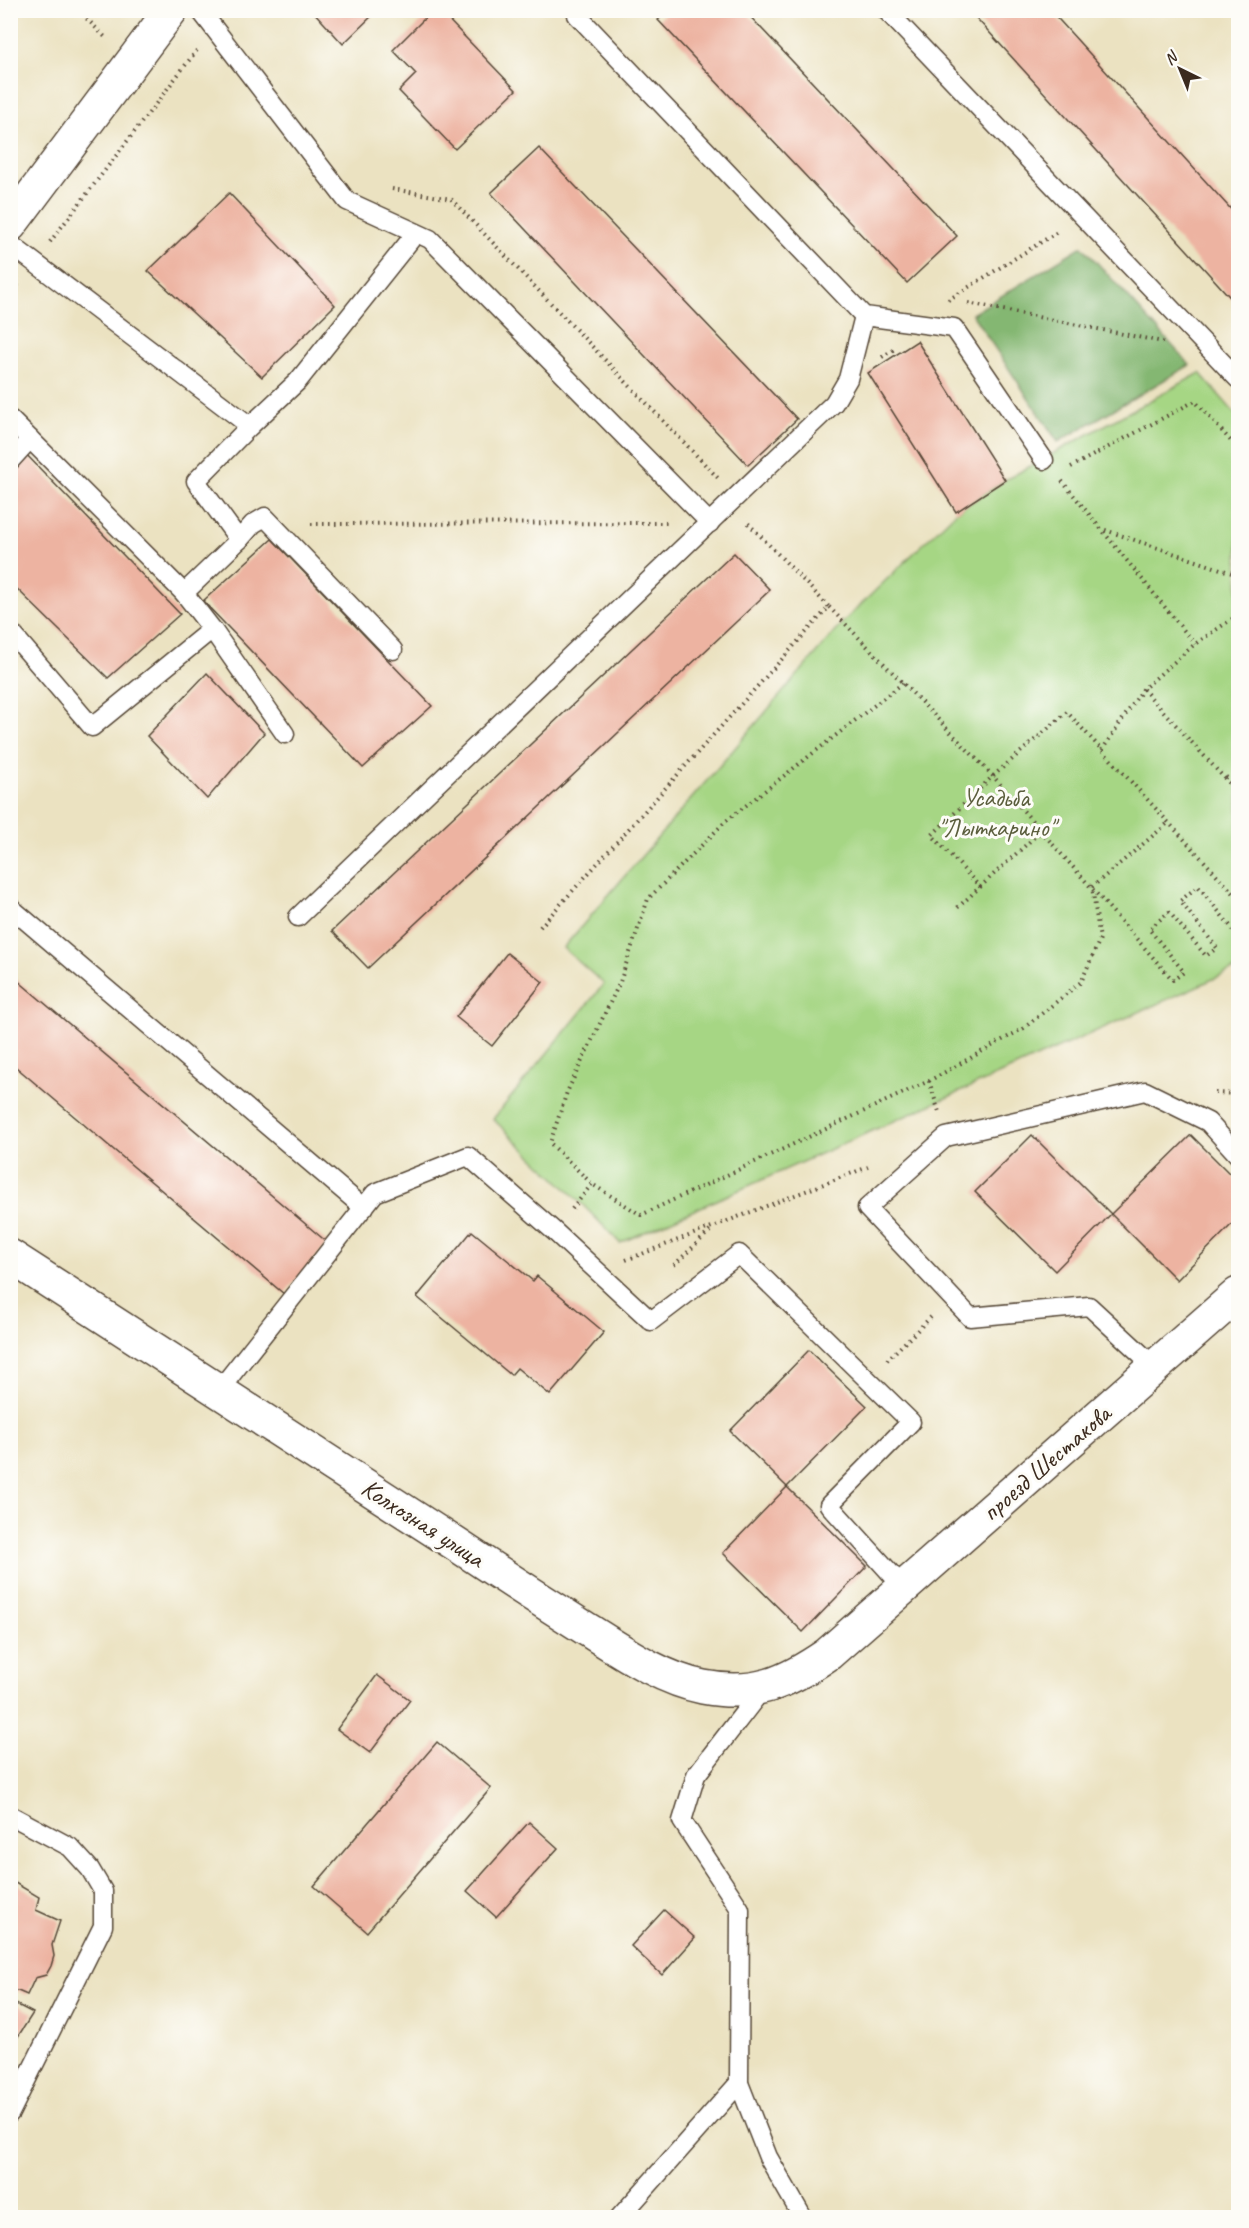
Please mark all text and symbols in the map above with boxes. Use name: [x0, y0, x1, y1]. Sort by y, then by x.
north arrow: [1150, 39, 1210, 99]
text: N: [1160, 46, 1183, 69]
park label: Усадьба "Лыткарино": [937, 781, 1059, 844]
street label: проезд Шестакова: [974, 1396, 1119, 1528]
street label: Колхозная улица: [355, 1471, 492, 1576]

